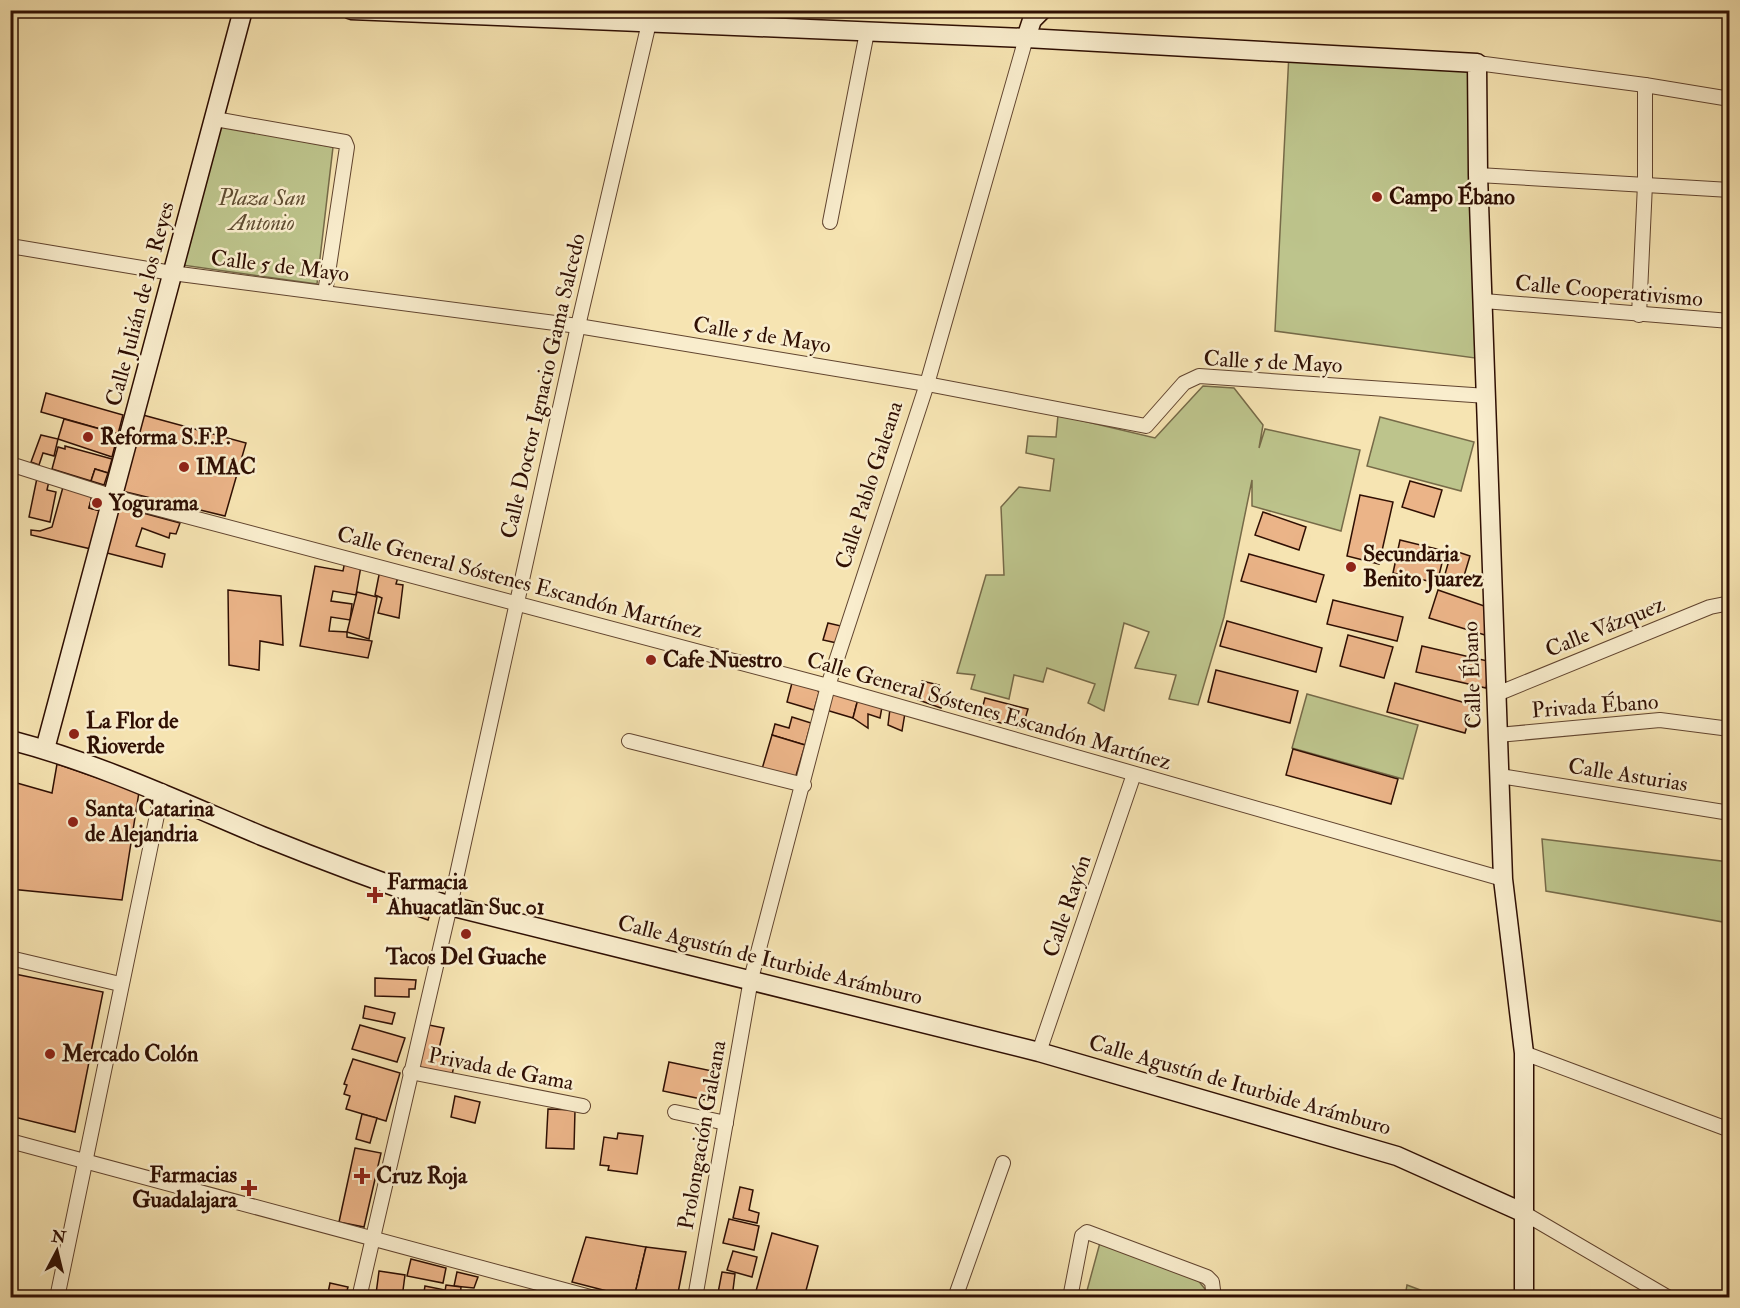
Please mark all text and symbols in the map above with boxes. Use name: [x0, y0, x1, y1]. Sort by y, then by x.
place label: Campo Ébano: [1389, 181, 1515, 212]
park label: Plaza San Antonio: [217, 184, 306, 237]
marker: Campo Ébano: [1370, 190, 1384, 204]
street label: Calle Julián de los Reyes: [99, 199, 181, 409]
street label: Calle Doctor Ignacio Gama Salcedo: [494, 231, 592, 541]
street label: Calle 5 de Mayo: [209, 244, 351, 288]
street label: Calle Cooperativismo: [1514, 269, 1704, 314]
street label: Calle 5 de Mayo: [691, 310, 833, 360]
street label: Calle 5 de Mayo: [1203, 344, 1343, 380]
street label: Calle Pablo Galeana: [829, 397, 910, 572]
place label: Reforma S.F.P.: [100, 423, 230, 451]
marker: Reforma S.F.P.: [81, 430, 95, 444]
place label: IMAC: [196, 453, 256, 481]
marker: IMAC: [177, 460, 191, 474]
place label: Yogurama: [108, 489, 199, 518]
marker: Yogurama: [90, 496, 104, 510]
street label: Calle General Sóstenes Escandón Martínez: [334, 520, 706, 644]
place label: Secundaria Benito Juarez: [1363, 540, 1483, 594]
marker: Secundaria Benito Juarez: [1344, 560, 1358, 574]
street label: Calle Vázquez: [1541, 590, 1669, 664]
street label: Calle Ébano: [1455, 621, 1488, 729]
street label: Calle General Sóstenes Escandón Martínez: [804, 645, 1175, 777]
place label: Cafe Nuestro: [663, 646, 782, 674]
marker: Cafe Nuestro: [644, 653, 658, 667]
street label: Privada Ébano: [1531, 687, 1659, 724]
place label: La Flor de Rioverde: [86, 707, 179, 760]
marker: La Flor de Rioverde: [67, 727, 81, 741]
street label: Calle Asturias: [1566, 752, 1690, 798]
place label: Santa Catarina de Alejandria: [85, 795, 215, 848]
marker: Santa Catarina de Alejandria: [66, 815, 80, 829]
street label: Calle Rayón: [1036, 851, 1098, 961]
place label: Farmacia Ahuacatlan Suc 01: [386, 868, 545, 921]
marker: Farmacia Ahuacatlan Suc 01: [368, 888, 382, 902]
street label: Calle Agustín de Iturbide Arámburo: [615, 909, 925, 1011]
marker: Tacos Del Guache: [459, 927, 473, 941]
place label: Tacos Del Guache: [385, 943, 547, 971]
street label: Calle Agustín de Iturbide Arámburo: [1086, 1028, 1394, 1142]
street label: Prolongación Galeana: [672, 1037, 733, 1232]
place label: Mercado Colón: [61, 1040, 199, 1068]
street label: Privada de Gama: [426, 1041, 577, 1097]
marker: Mercado Colón: [43, 1047, 57, 1061]
place label: Farmacias Guadalajara: [132, 1161, 238, 1214]
place label: Cruz Roja: [376, 1162, 468, 1190]
marker: Cruz Roja: [353, 1167, 371, 1185]
marker: Farmacias Guadalajara: [242, 1181, 256, 1195]
north arrow: [27, 1221, 87, 1281]
text: N: [49, 1226, 68, 1248]

